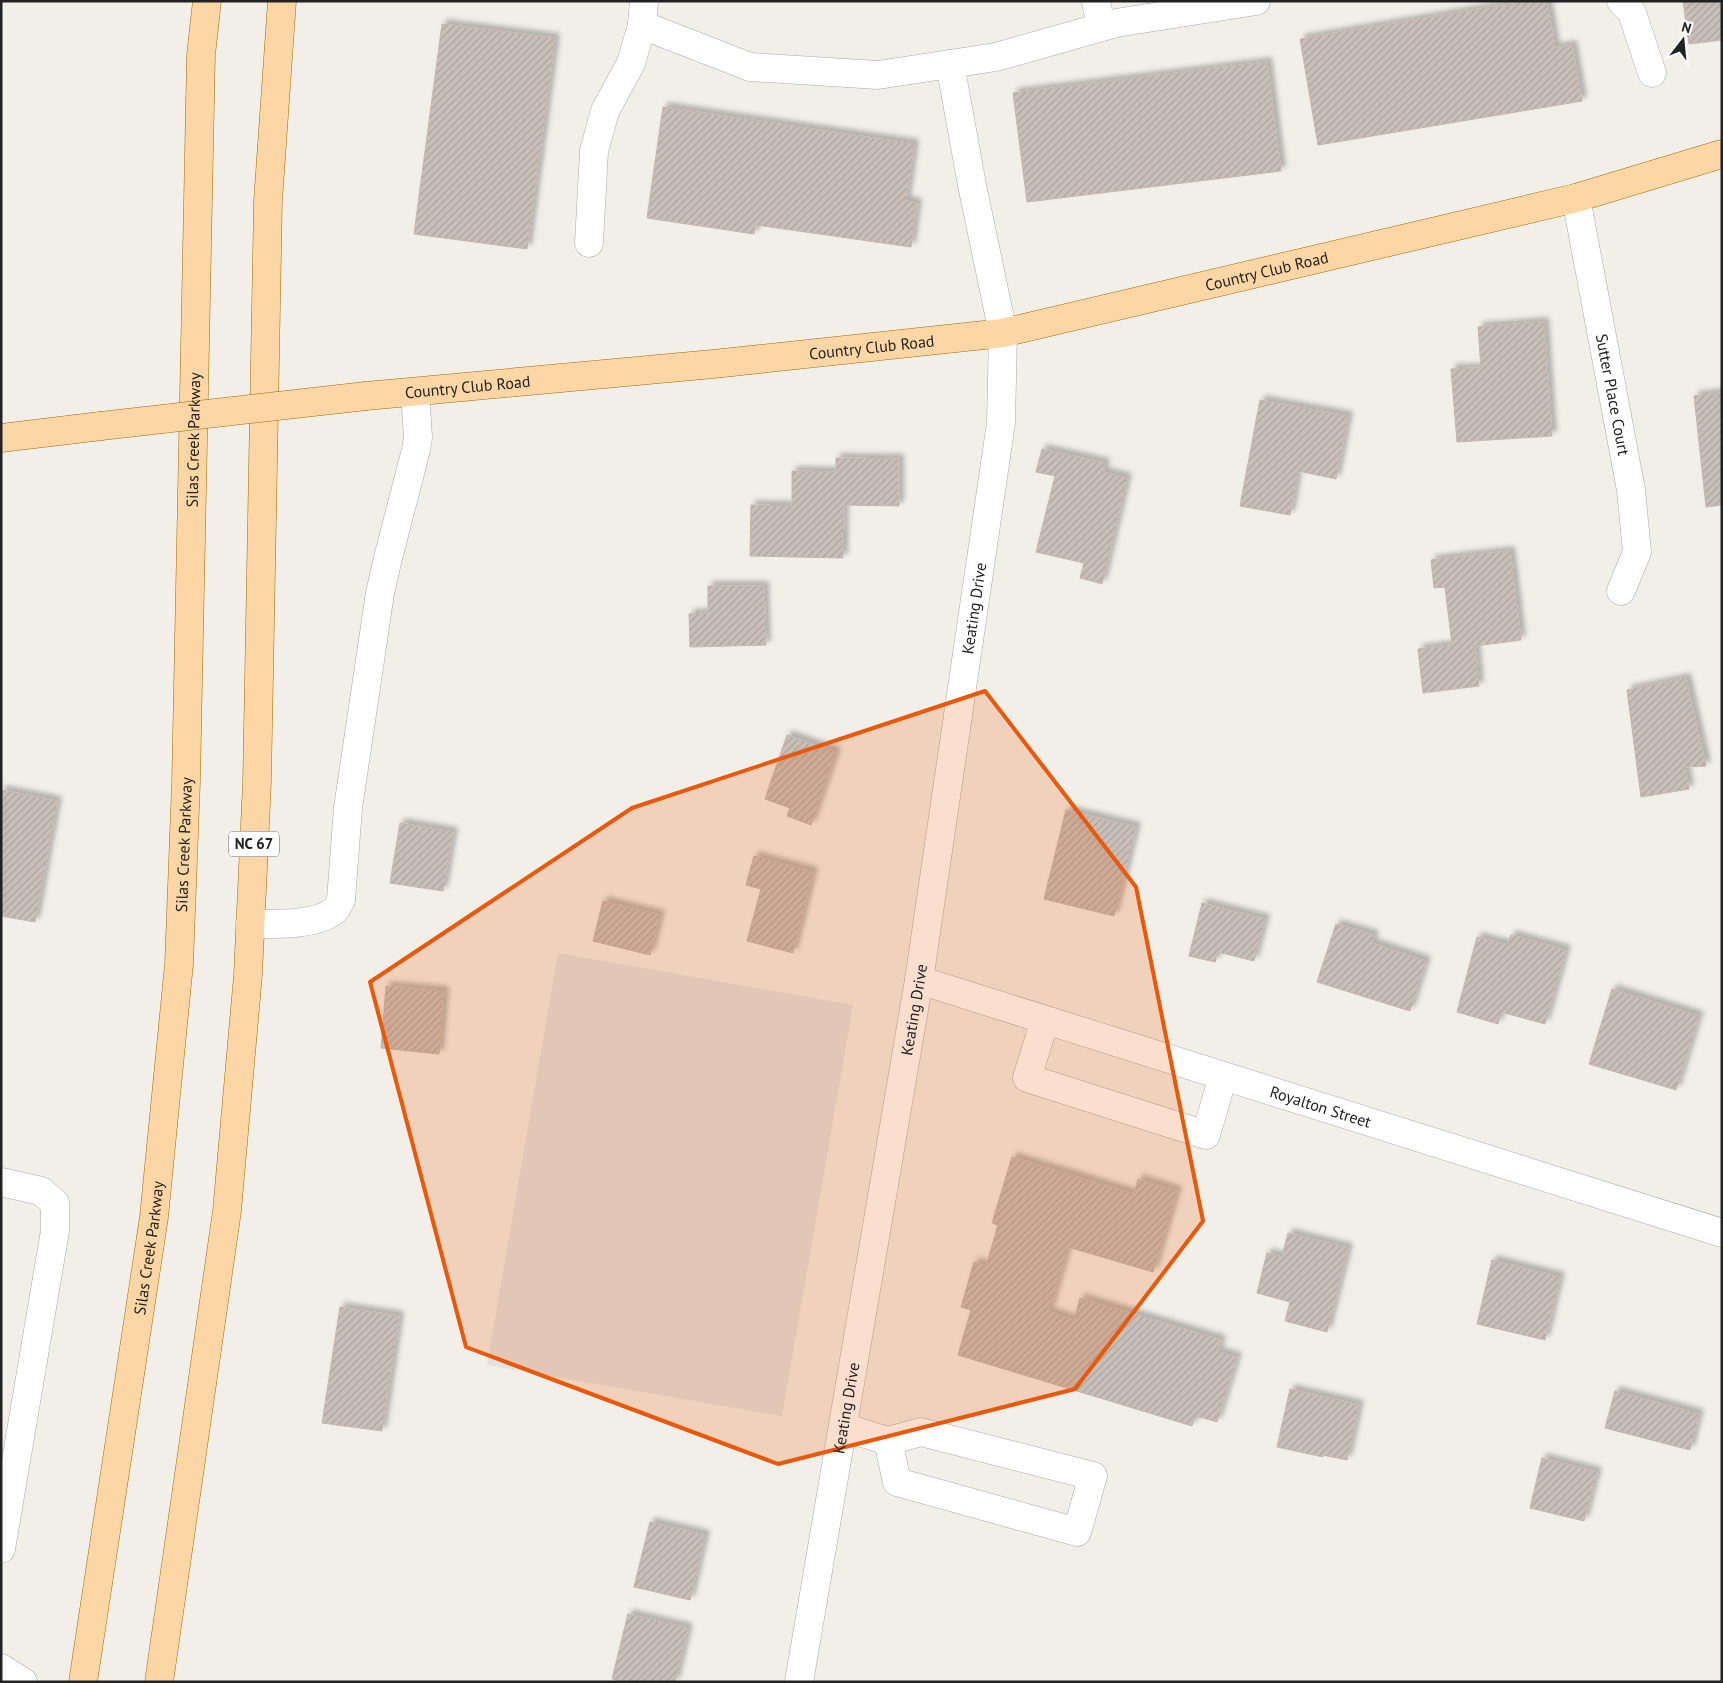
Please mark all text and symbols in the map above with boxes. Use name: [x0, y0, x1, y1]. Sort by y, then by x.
north arrow: [1658, 15, 1708, 65]
text: N: [1680, 18, 1693, 37]
street label: Country Club Road: [1203, 247, 1330, 295]
street label: Country Club Road: [808, 330, 935, 364]
street label: Sutter Place Court: [1592, 332, 1634, 458]
street label: Country Club Road: [404, 371, 531, 402]
street label: Silas Creek Parkway: [182, 372, 204, 508]
street label: Keating Drive: [957, 561, 990, 655]
street label: Silas Creek Parkway: [171, 777, 196, 913]
road number: NC 67: [229, 832, 279, 856]
street label: Keating Drive: [896, 963, 931, 1057]
street label: Royalton Street: [1267, 1081, 1374, 1132]
street label: Silas Creek Parkway: [129, 1180, 168, 1316]
street label: Keating Drive: [828, 1361, 863, 1455]

